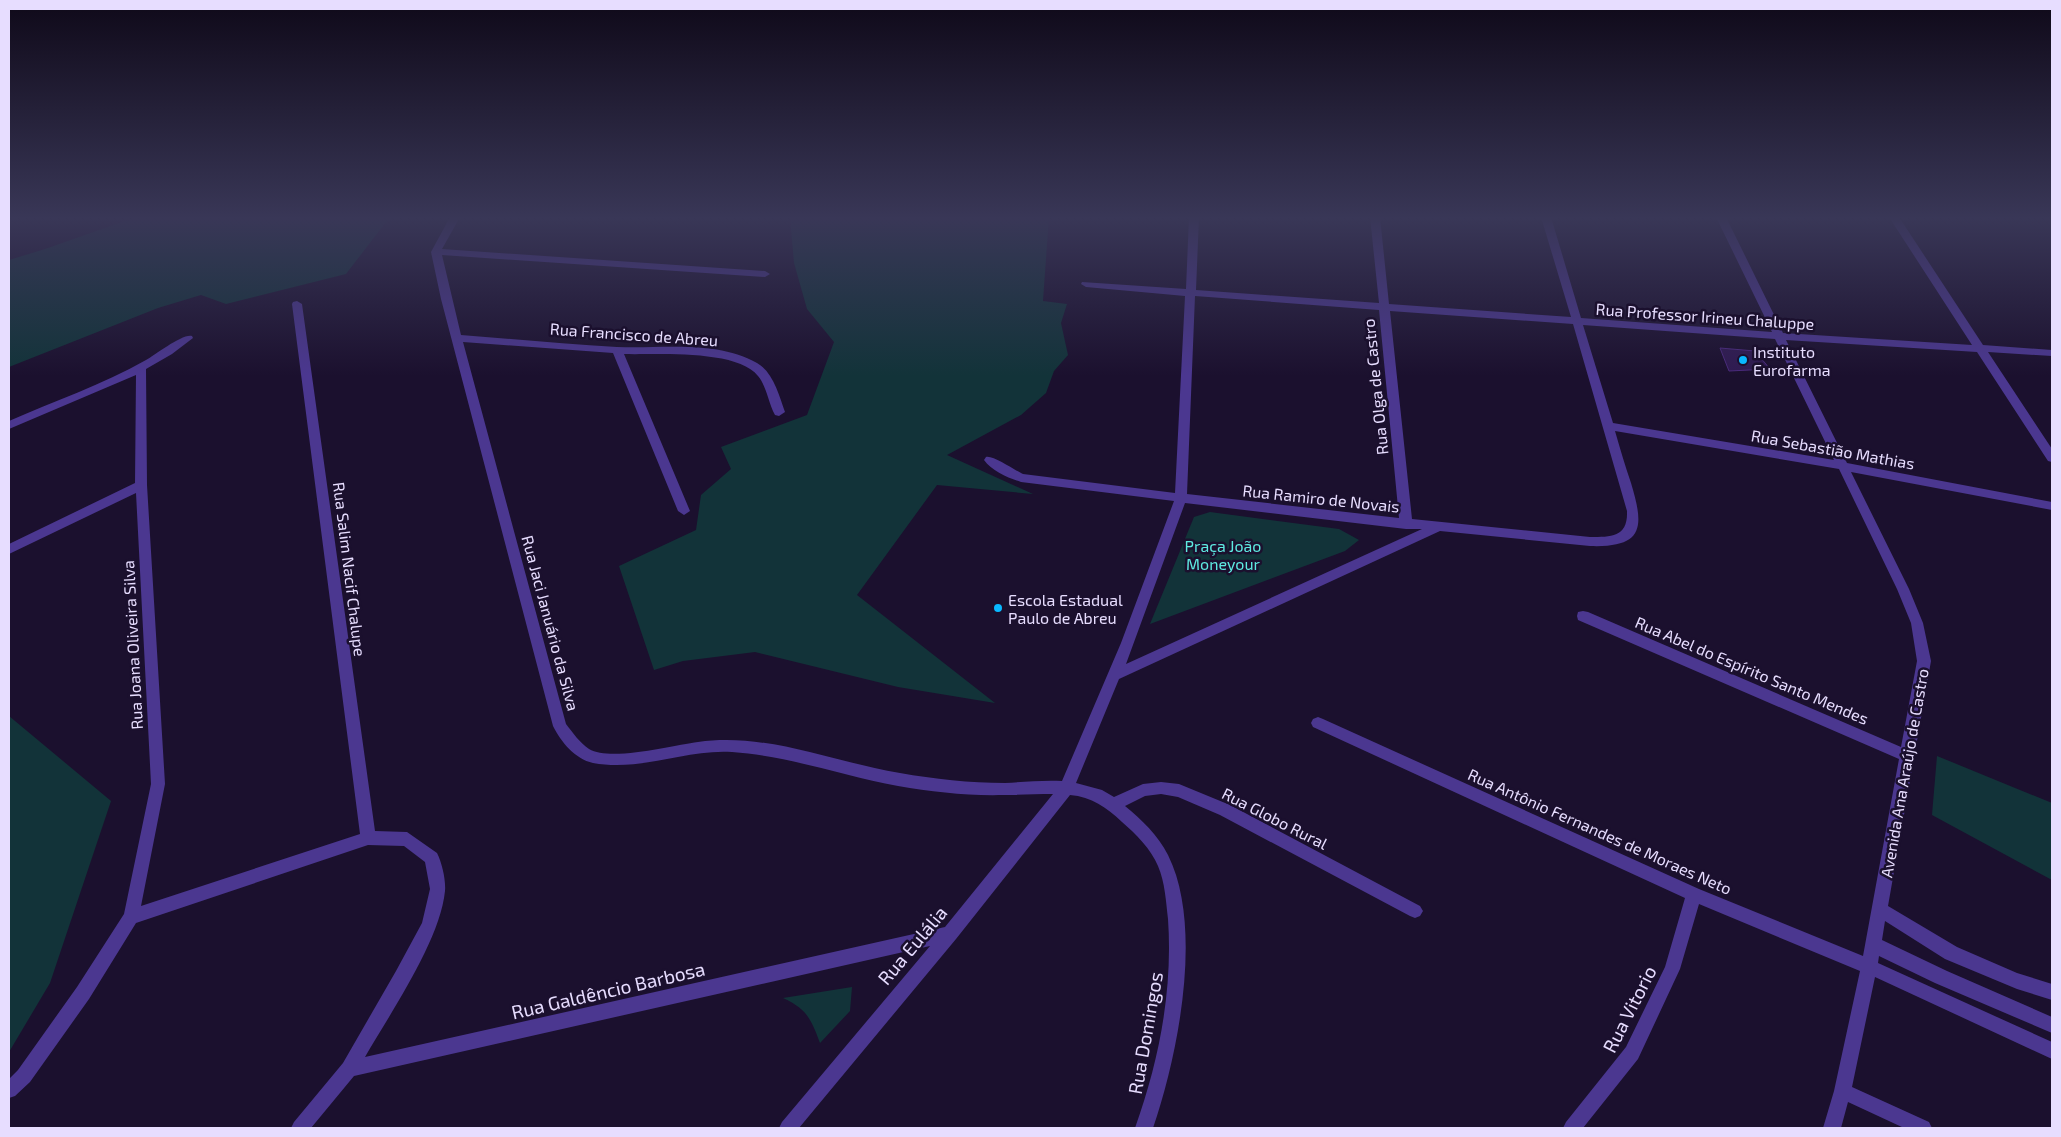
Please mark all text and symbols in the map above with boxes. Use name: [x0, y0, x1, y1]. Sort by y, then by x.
street label: Rua Professor Irineu Chaluppe: [1595, 299, 1815, 333]
street label: Rua Olga de Castro: [1358, 318, 1392, 456]
street label: Rua Francisco de Abreu: [549, 319, 719, 349]
place label: Instituto Eurofarma: [1753, 342, 1830, 379]
marker: Instituto Eurofarma: [1737, 354, 1749, 366]
street label: Rua Sebastião Mathias: [1750, 425, 1916, 473]
street label: Rua Ramiro de Novais: [1242, 480, 1400, 516]
street label: Rua Salim Nacif Chalupe: [330, 481, 370, 657]
street label: Rua Jaci Januário da Silva: [518, 533, 584, 713]
park label: Praça João Moneyour: [1185, 536, 1261, 573]
street label: Rua Joana Oliveira Silva: [118, 560, 146, 730]
place label: Escola Estadual Paulo de Abreu: [1008, 590, 1123, 627]
marker: Escola Estadual Paulo de Abreu: [992, 602, 1004, 614]
street label: Rua Abel do Espírito Santo Mendes: [1633, 612, 1871, 728]
street label: Avenida Ana Araújo de Castro: [1876, 667, 1933, 879]
street label: Rua Antônio Fernandes de Moraes Neto: [1465, 764, 1735, 898]
street label: Rua Globo Rural: [1219, 783, 1331, 853]
street label: Rua Eulália: [872, 901, 952, 989]
street label: Rua Galdêncio Barbosa: [509, 957, 707, 1023]
street label: Rua Vitorio: [1597, 962, 1661, 1056]
street label: Rua Domingos: [1123, 970, 1167, 1096]

